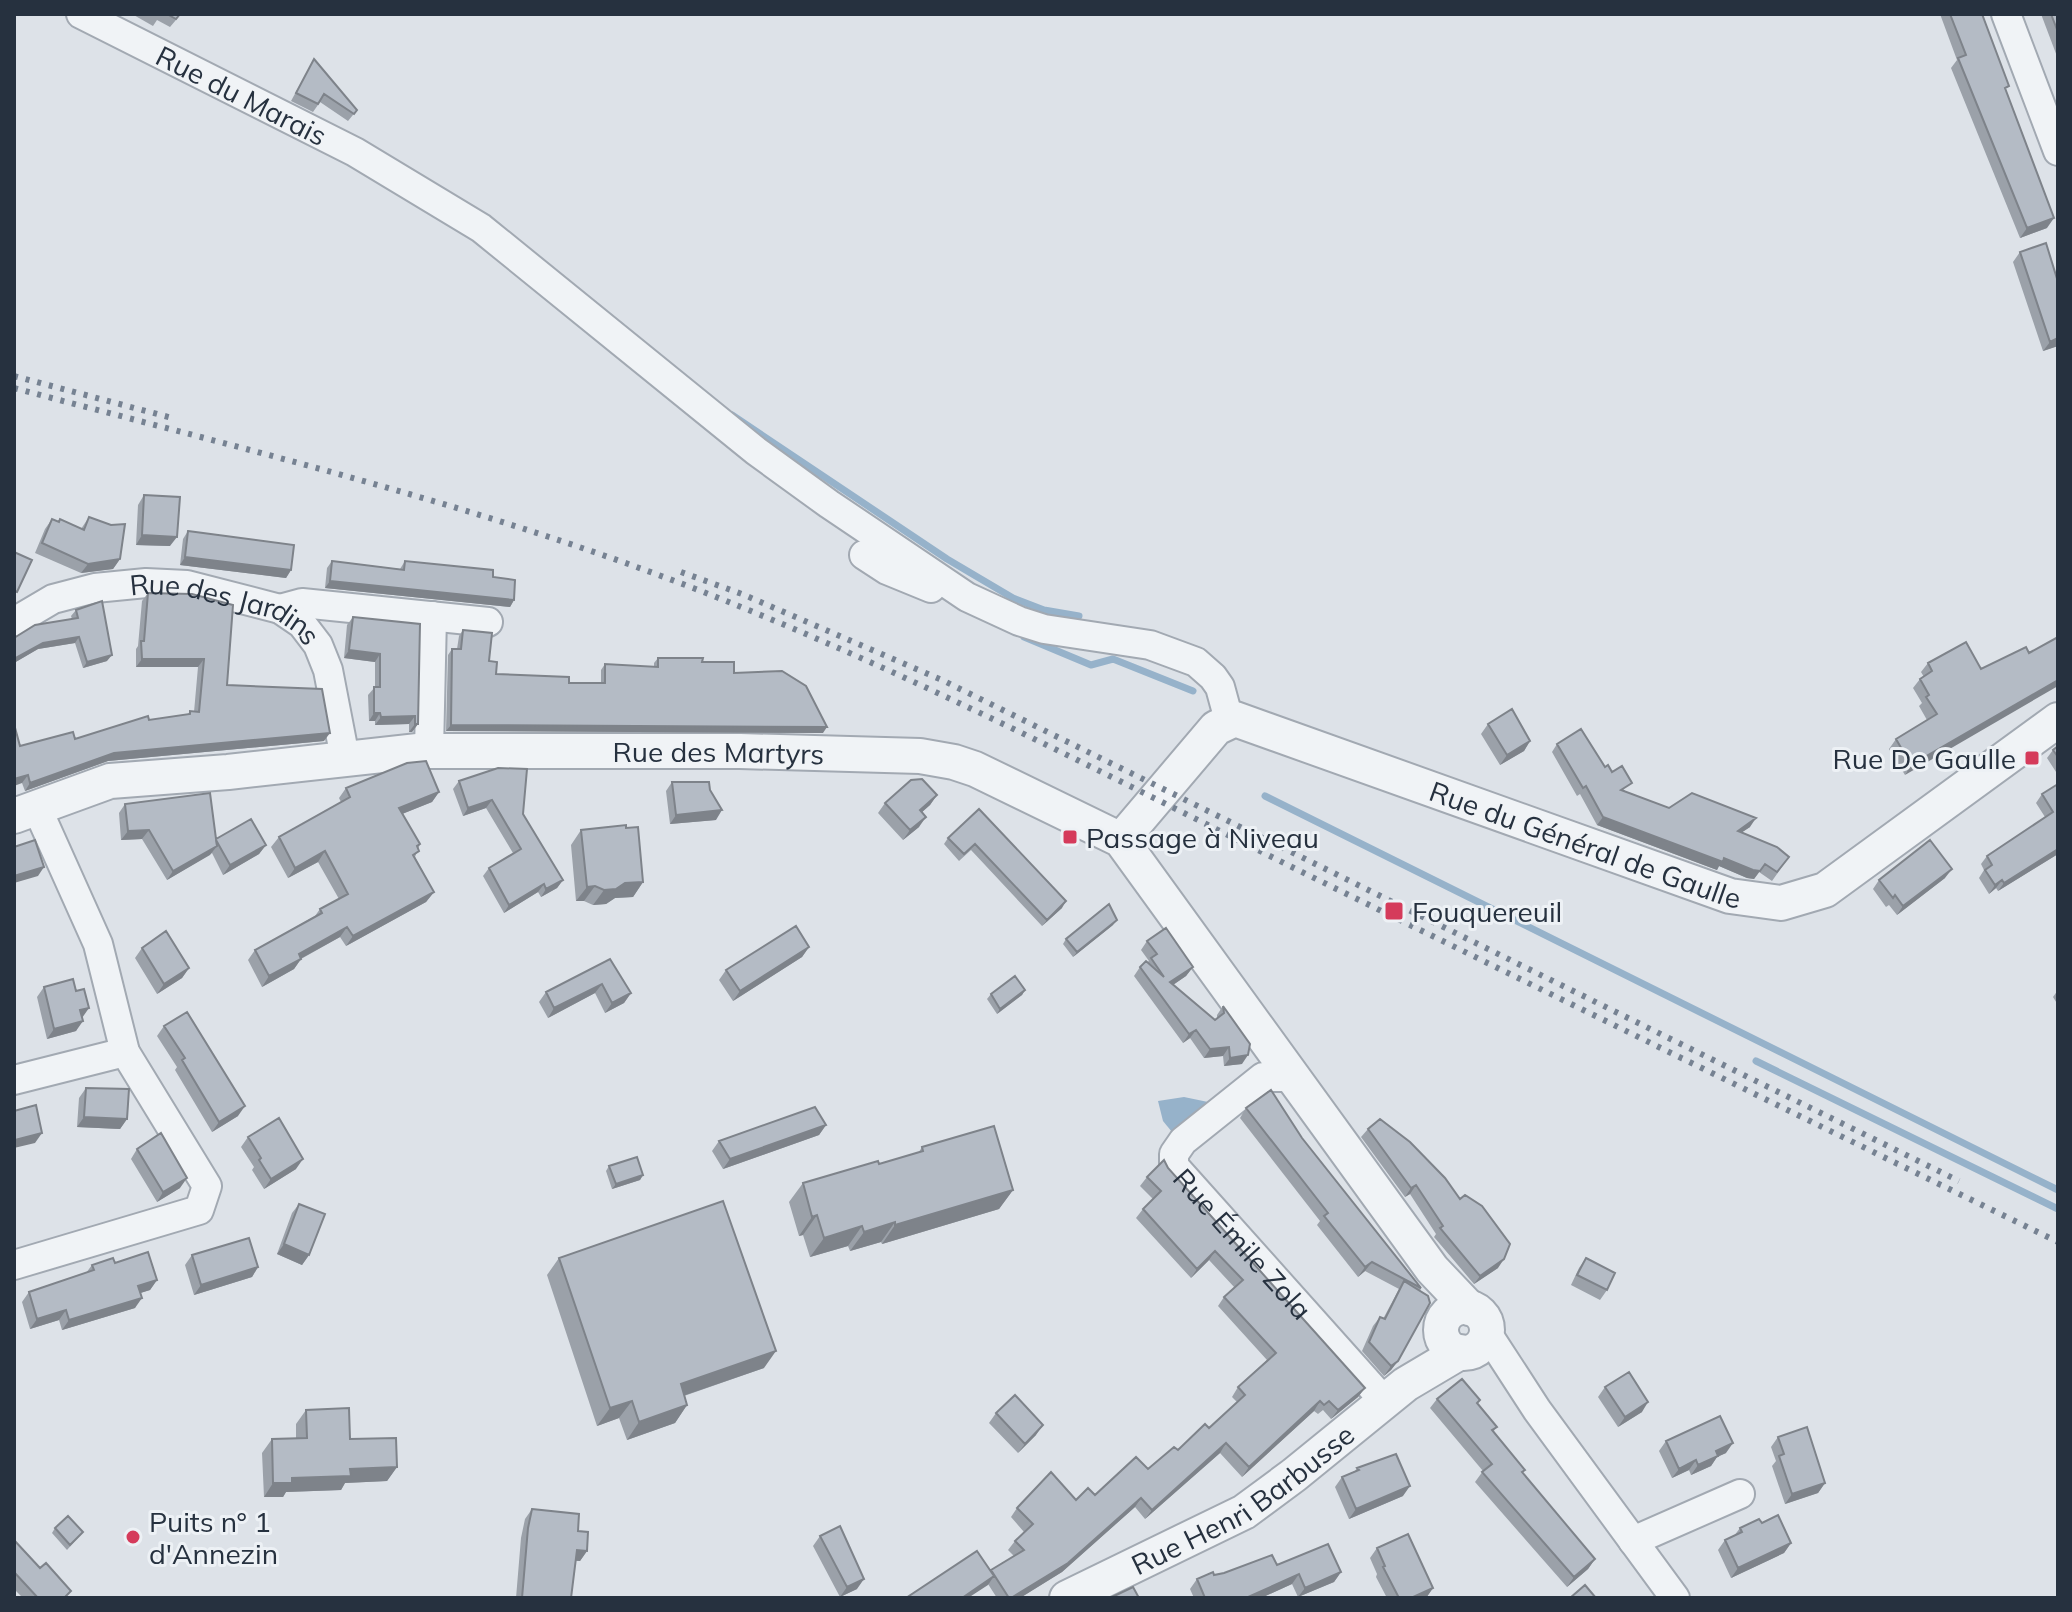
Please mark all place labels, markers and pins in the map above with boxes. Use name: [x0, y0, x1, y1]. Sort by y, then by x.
place label: Rue De Gaulle: [1832, 741, 2016, 776]
marker: Rue De Gaulle: [2023, 749, 2041, 767]
place label: Passage à Niveau: [1086, 820, 1319, 855]
marker: Passage à Niveau: [1061, 828, 1079, 846]
place label: Fouquereuil: [1412, 894, 1562, 929]
marker: Fouquereuil: [1383, 900, 1405, 922]
place label: Puits n° 1 d'Annezin: [149, 1504, 278, 1571]
marker: Puits n° 1 d'Annezin: [124, 1528, 142, 1546]

